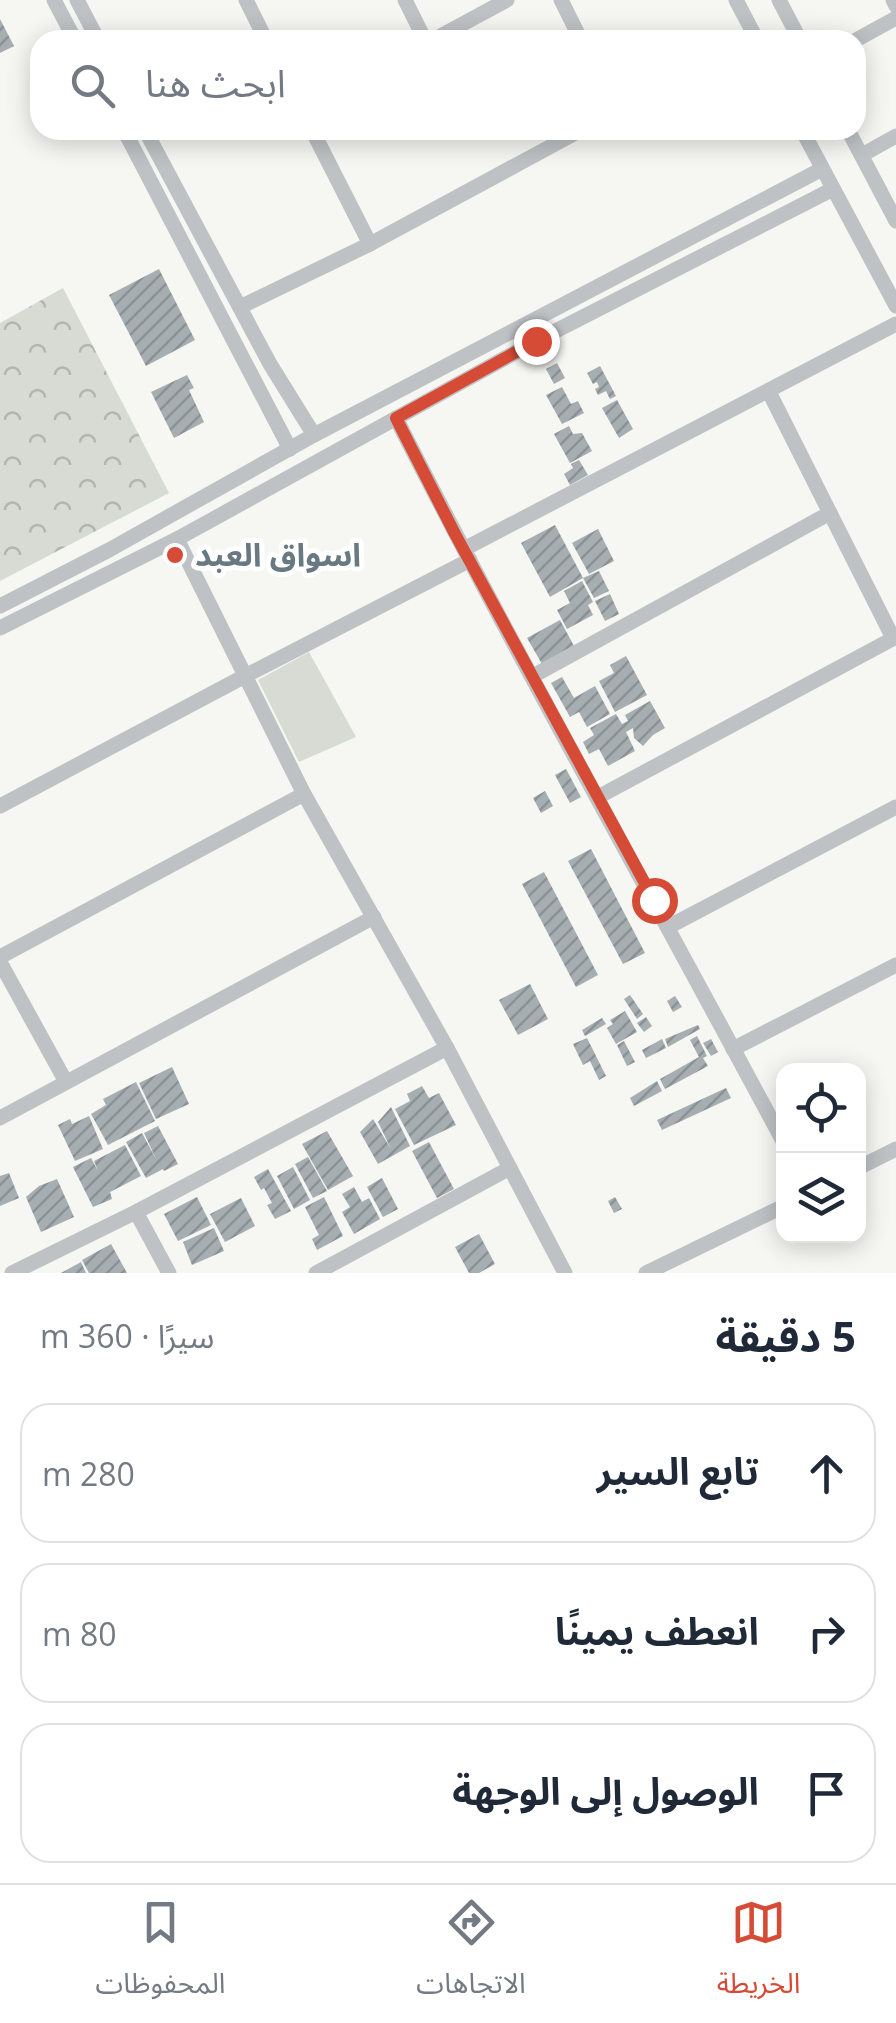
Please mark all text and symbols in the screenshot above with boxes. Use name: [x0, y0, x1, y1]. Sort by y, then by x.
search box: [30, 30, 866, 140]
text: ابحث هنا: [145, 56, 286, 108]
icon: search: [65, 58, 120, 113]
route end: [514, 319, 560, 365]
place label: اسواق العبد: [195, 532, 361, 575]
marker: اسواق العبد: [164, 544, 186, 566]
route start: [632, 878, 678, 924]
map controls: [776, 1063, 866, 1243]
button: locate: [776, 1063, 866, 1153]
button: layers: [776, 1153, 866, 1243]
text: 5 دقيقة: [715, 1307, 856, 1364]
text: سيرًا · 360 m: [40, 1314, 214, 1357]
text: تابع السير: [597, 1444, 759, 1496]
icon: ahead: [799, 1446, 854, 1501]
text: 280 m: [42, 1452, 135, 1495]
text: انعطف يمينًا: [555, 1604, 759, 1656]
icon: right: [799, 1606, 854, 1661]
text: 80 m: [42, 1612, 117, 1655]
text: الوصول إلى الوجهة: [452, 1764, 759, 1816]
icon: arrive: [799, 1766, 854, 1821]
tab: المحفوظات: [95, 1895, 225, 2014]
tab: الاتجاهات: [416, 1895, 526, 2014]
tab: الخريطة: [717, 1895, 801, 2014]

